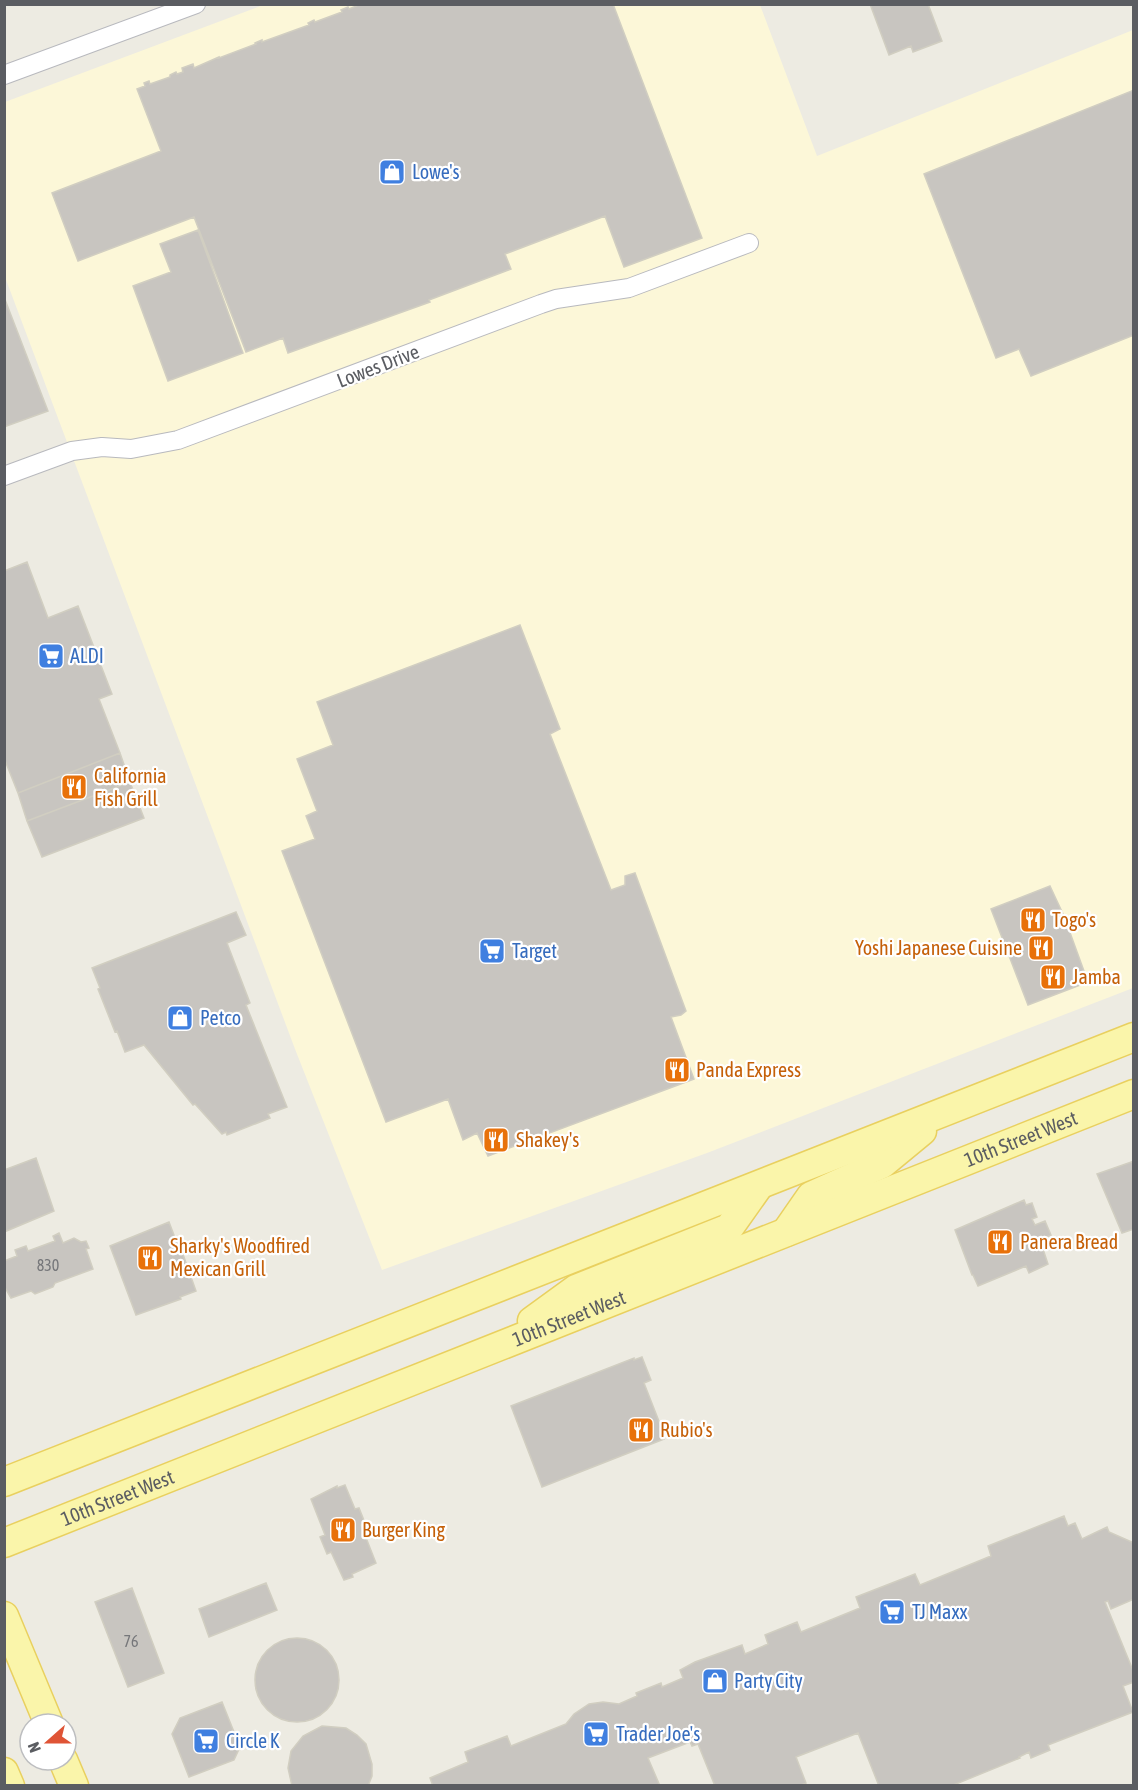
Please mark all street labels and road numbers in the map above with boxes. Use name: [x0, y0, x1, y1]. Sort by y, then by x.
street label: Lowes Drive: [333, 339, 422, 392]
street label: 10th Street West: [961, 1106, 1081, 1171]
street label: 10th Street West: [509, 1285, 629, 1351]
street label: 10th Street West: [57, 1465, 177, 1530]

